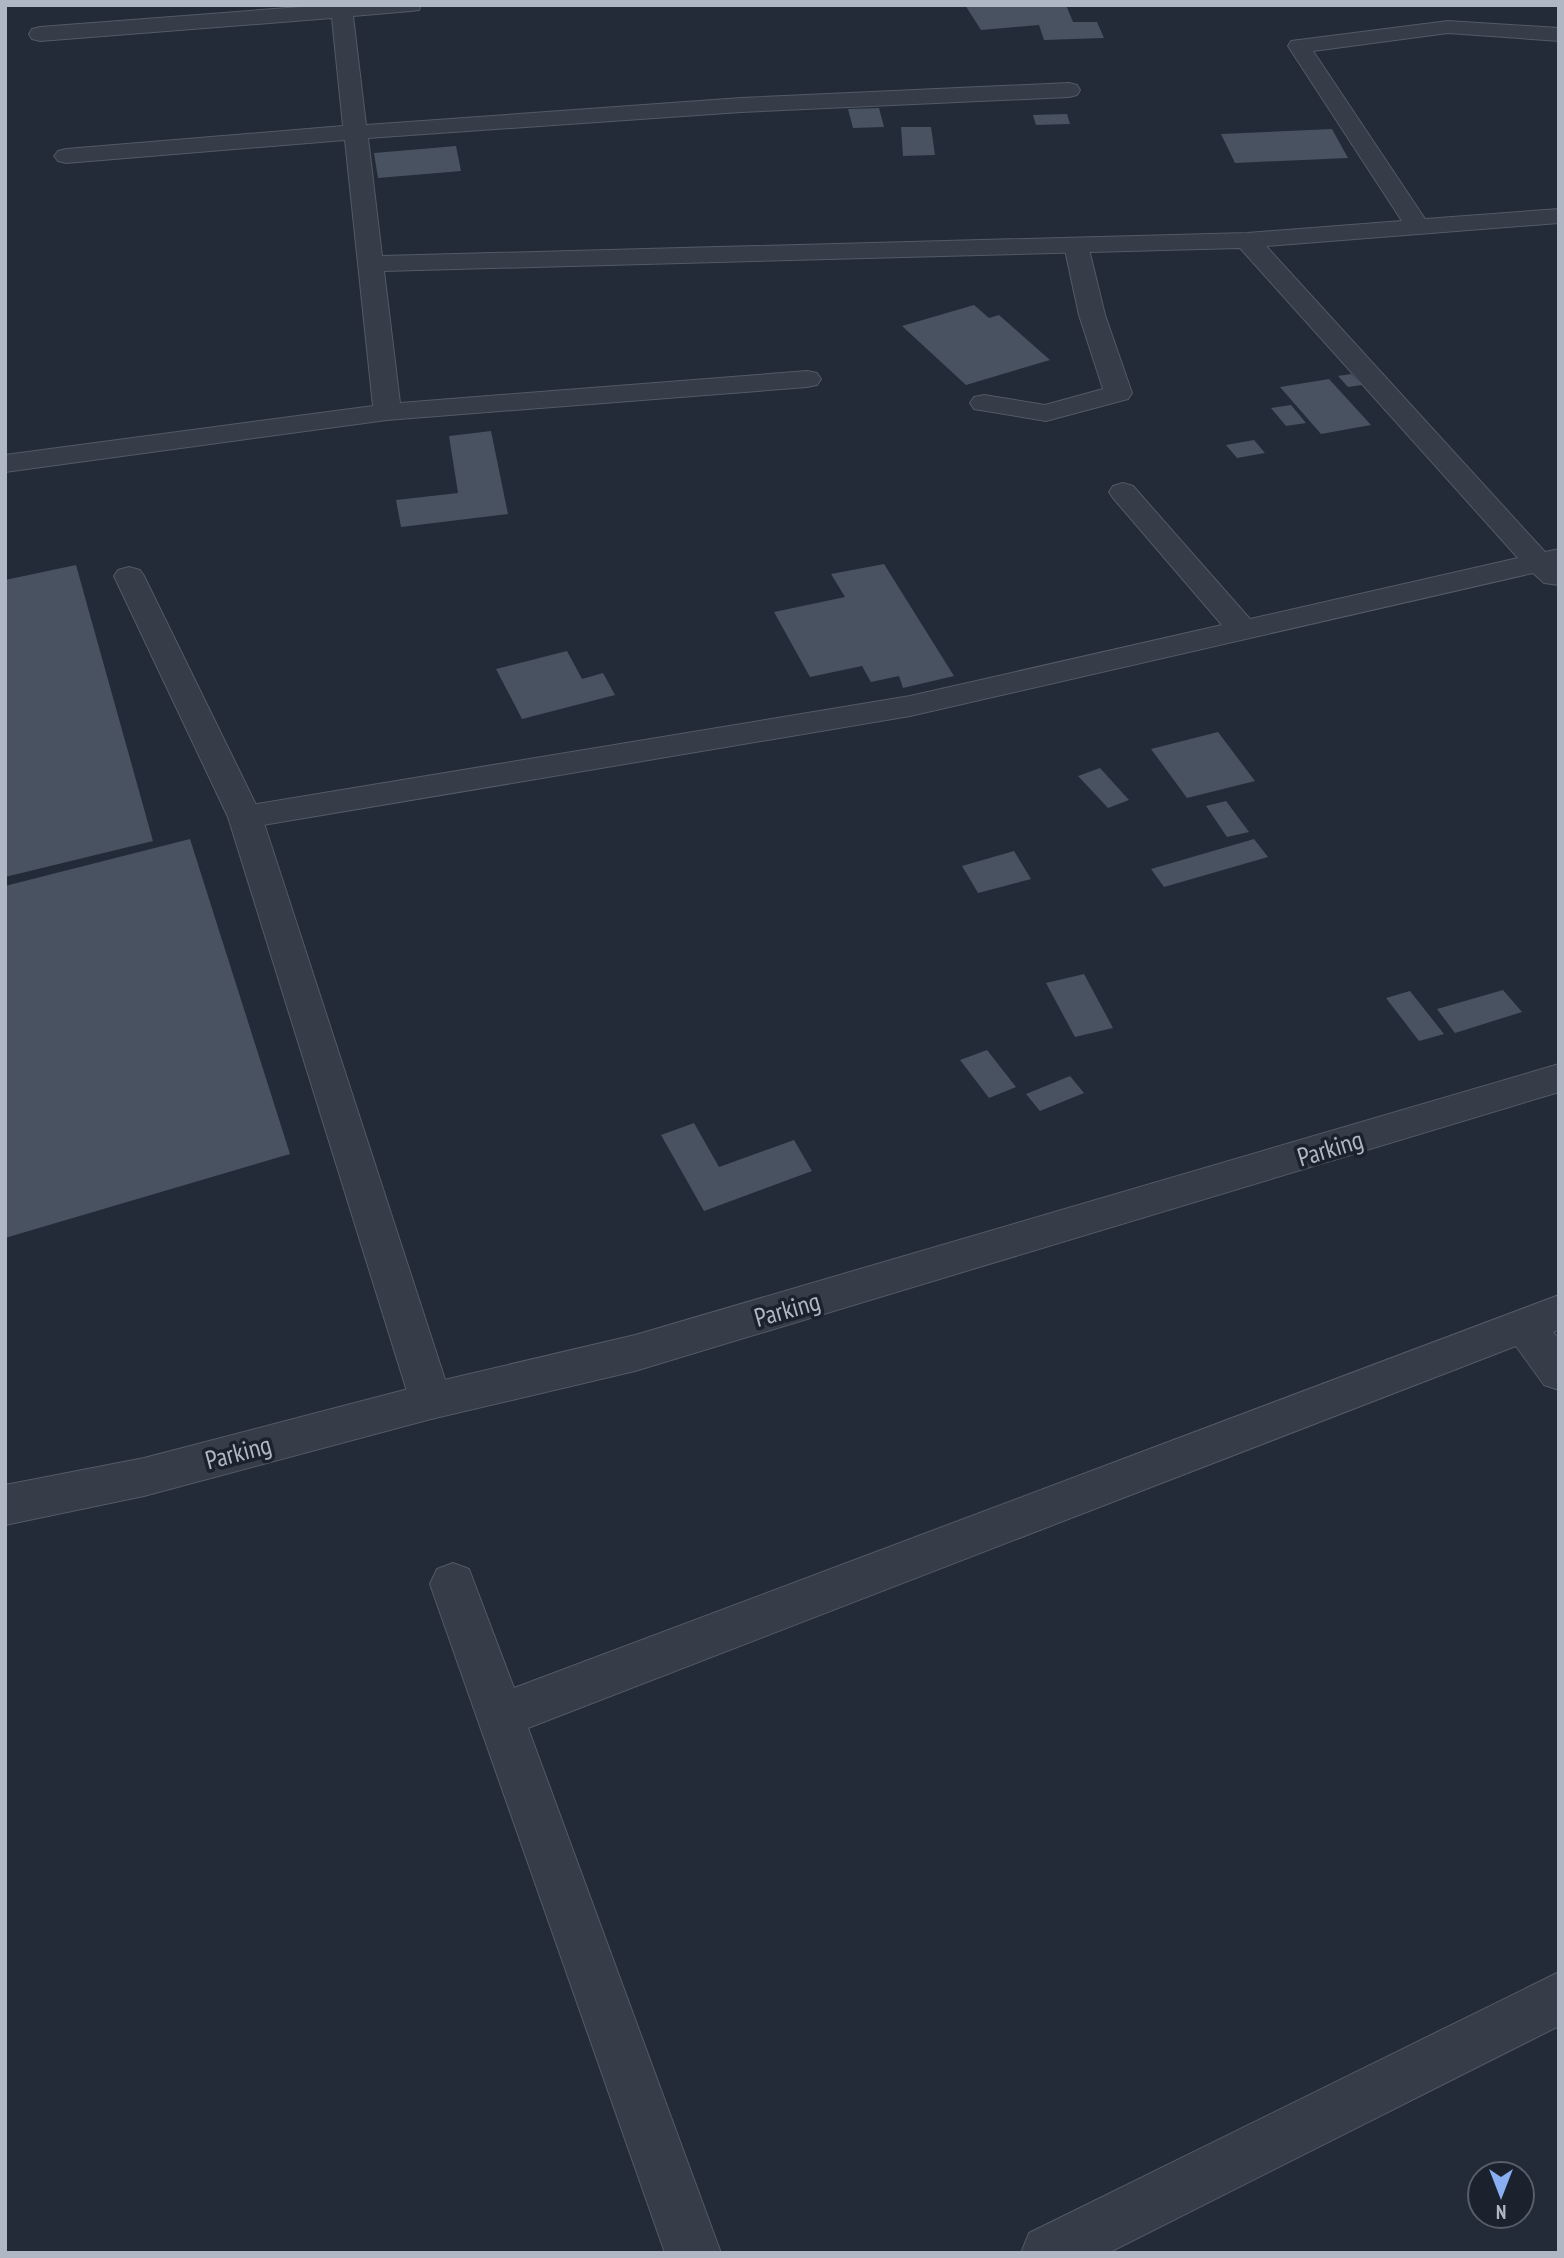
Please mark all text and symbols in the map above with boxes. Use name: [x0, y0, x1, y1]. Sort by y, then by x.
street label: Parking: [1293, 1122, 1367, 1174]
street label: Parking: [750, 1284, 824, 1334]
street label: Parking: [201, 1427, 275, 1477]
north arrow: [1466, 2160, 1536, 2230]
text: N: [1496, 2200, 1506, 2224]

